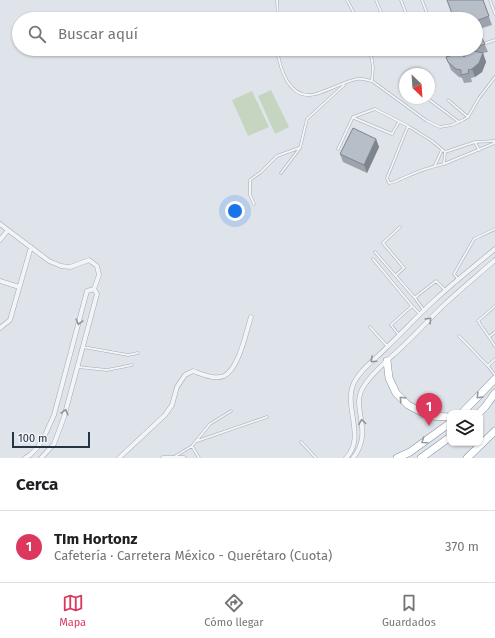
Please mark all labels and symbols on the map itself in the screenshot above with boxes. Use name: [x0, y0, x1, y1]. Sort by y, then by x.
north arrow: [399, 68, 435, 104]
your location: [225, 201, 245, 221]
one-way arrow: [424, 317, 432, 325]
one-way arrow: [75, 318, 84, 325]
one-way arrow: [371, 356, 378, 363]
one-way arrow: [476, 391, 484, 399]
pin: 1: [416, 393, 442, 426]
one-way arrow: [400, 397, 407, 404]
one-way arrow: [60, 408, 69, 415]
one-way arrow: [358, 419, 367, 425]
scale bar: [12, 430, 90, 449]
one-way arrow: [421, 436, 428, 444]

